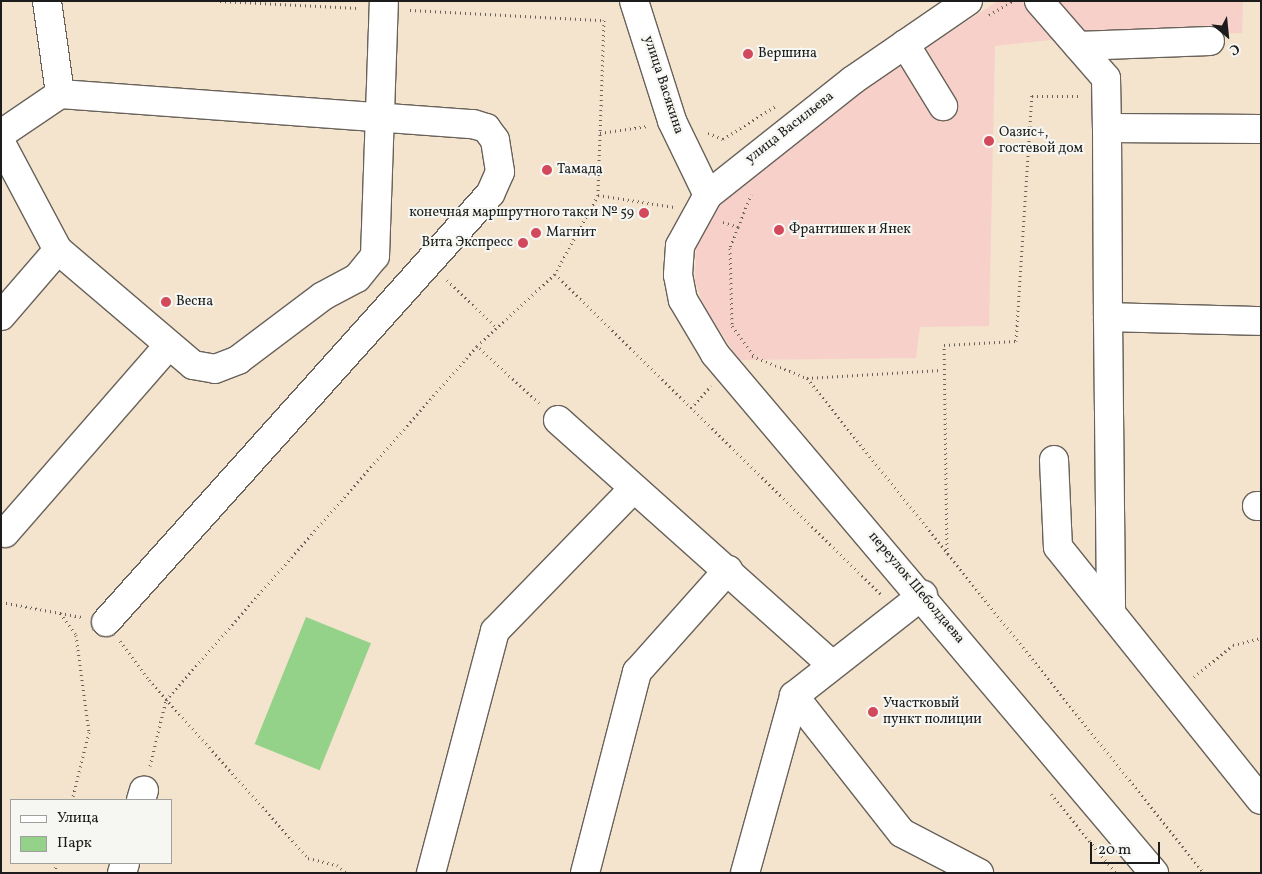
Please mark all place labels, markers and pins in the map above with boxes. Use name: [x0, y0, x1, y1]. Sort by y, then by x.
place label: Вершина: [758, 46, 817, 62]
marker: Вершина: [742, 48, 754, 60]
place label: Оазис+, гостевой дом: [999, 125, 1083, 158]
marker: Оазис+, гостевой дом: [983, 135, 995, 147]
place label: Тамада: [557, 162, 603, 178]
marker: Тамада: [541, 164, 553, 176]
place label: конечная маршрутного такси № 59: [409, 205, 634, 221]
marker: конечная маршрутного такси № 59: [638, 207, 650, 219]
place label: Франтишек и Янек: [789, 222, 911, 238]
marker: Франтишек и Янек: [773, 224, 785, 236]
place label: Магнит: [546, 225, 596, 241]
marker: Магнит: [530, 227, 542, 239]
place label: Вита Экспресс: [422, 235, 513, 251]
marker: Вита Экспресс: [517, 237, 529, 249]
place label: Весна: [176, 294, 213, 310]
marker: Весна: [160, 296, 172, 308]
place label: Участковый пункт полиции: [883, 696, 982, 729]
marker: Участковый пункт полиции: [867, 706, 879, 718]

